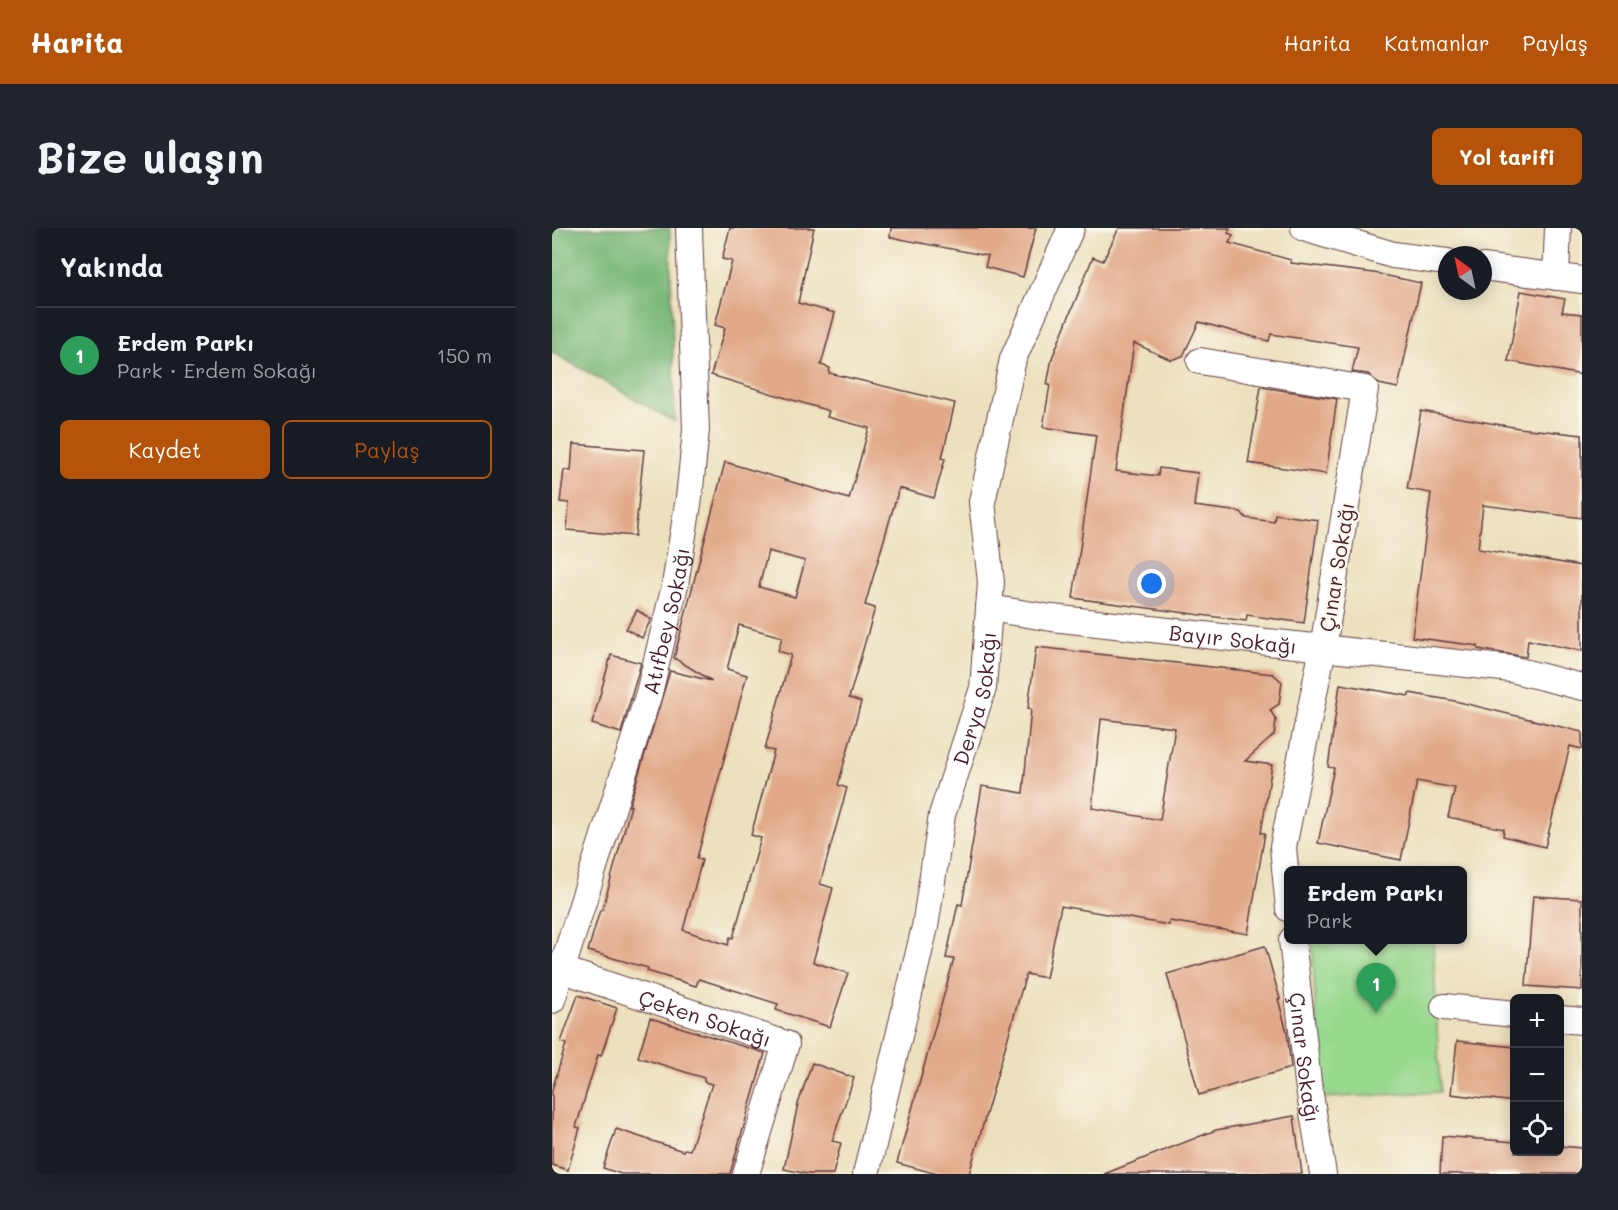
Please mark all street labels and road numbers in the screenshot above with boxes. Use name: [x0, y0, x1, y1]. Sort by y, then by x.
street label: Çınar Sokağı: [1312, 500, 1360, 634]
street label: Atıfbey Sokağı: [636, 545, 694, 697]
street label: Bayır Sokağı: [1168, 618, 1298, 659]
street label: Derya Sokağı: [946, 631, 1001, 768]
street label: Çeken Sokağı: [636, 983, 775, 1052]
street label: Çınar Sokağı: [1284, 991, 1328, 1124]

